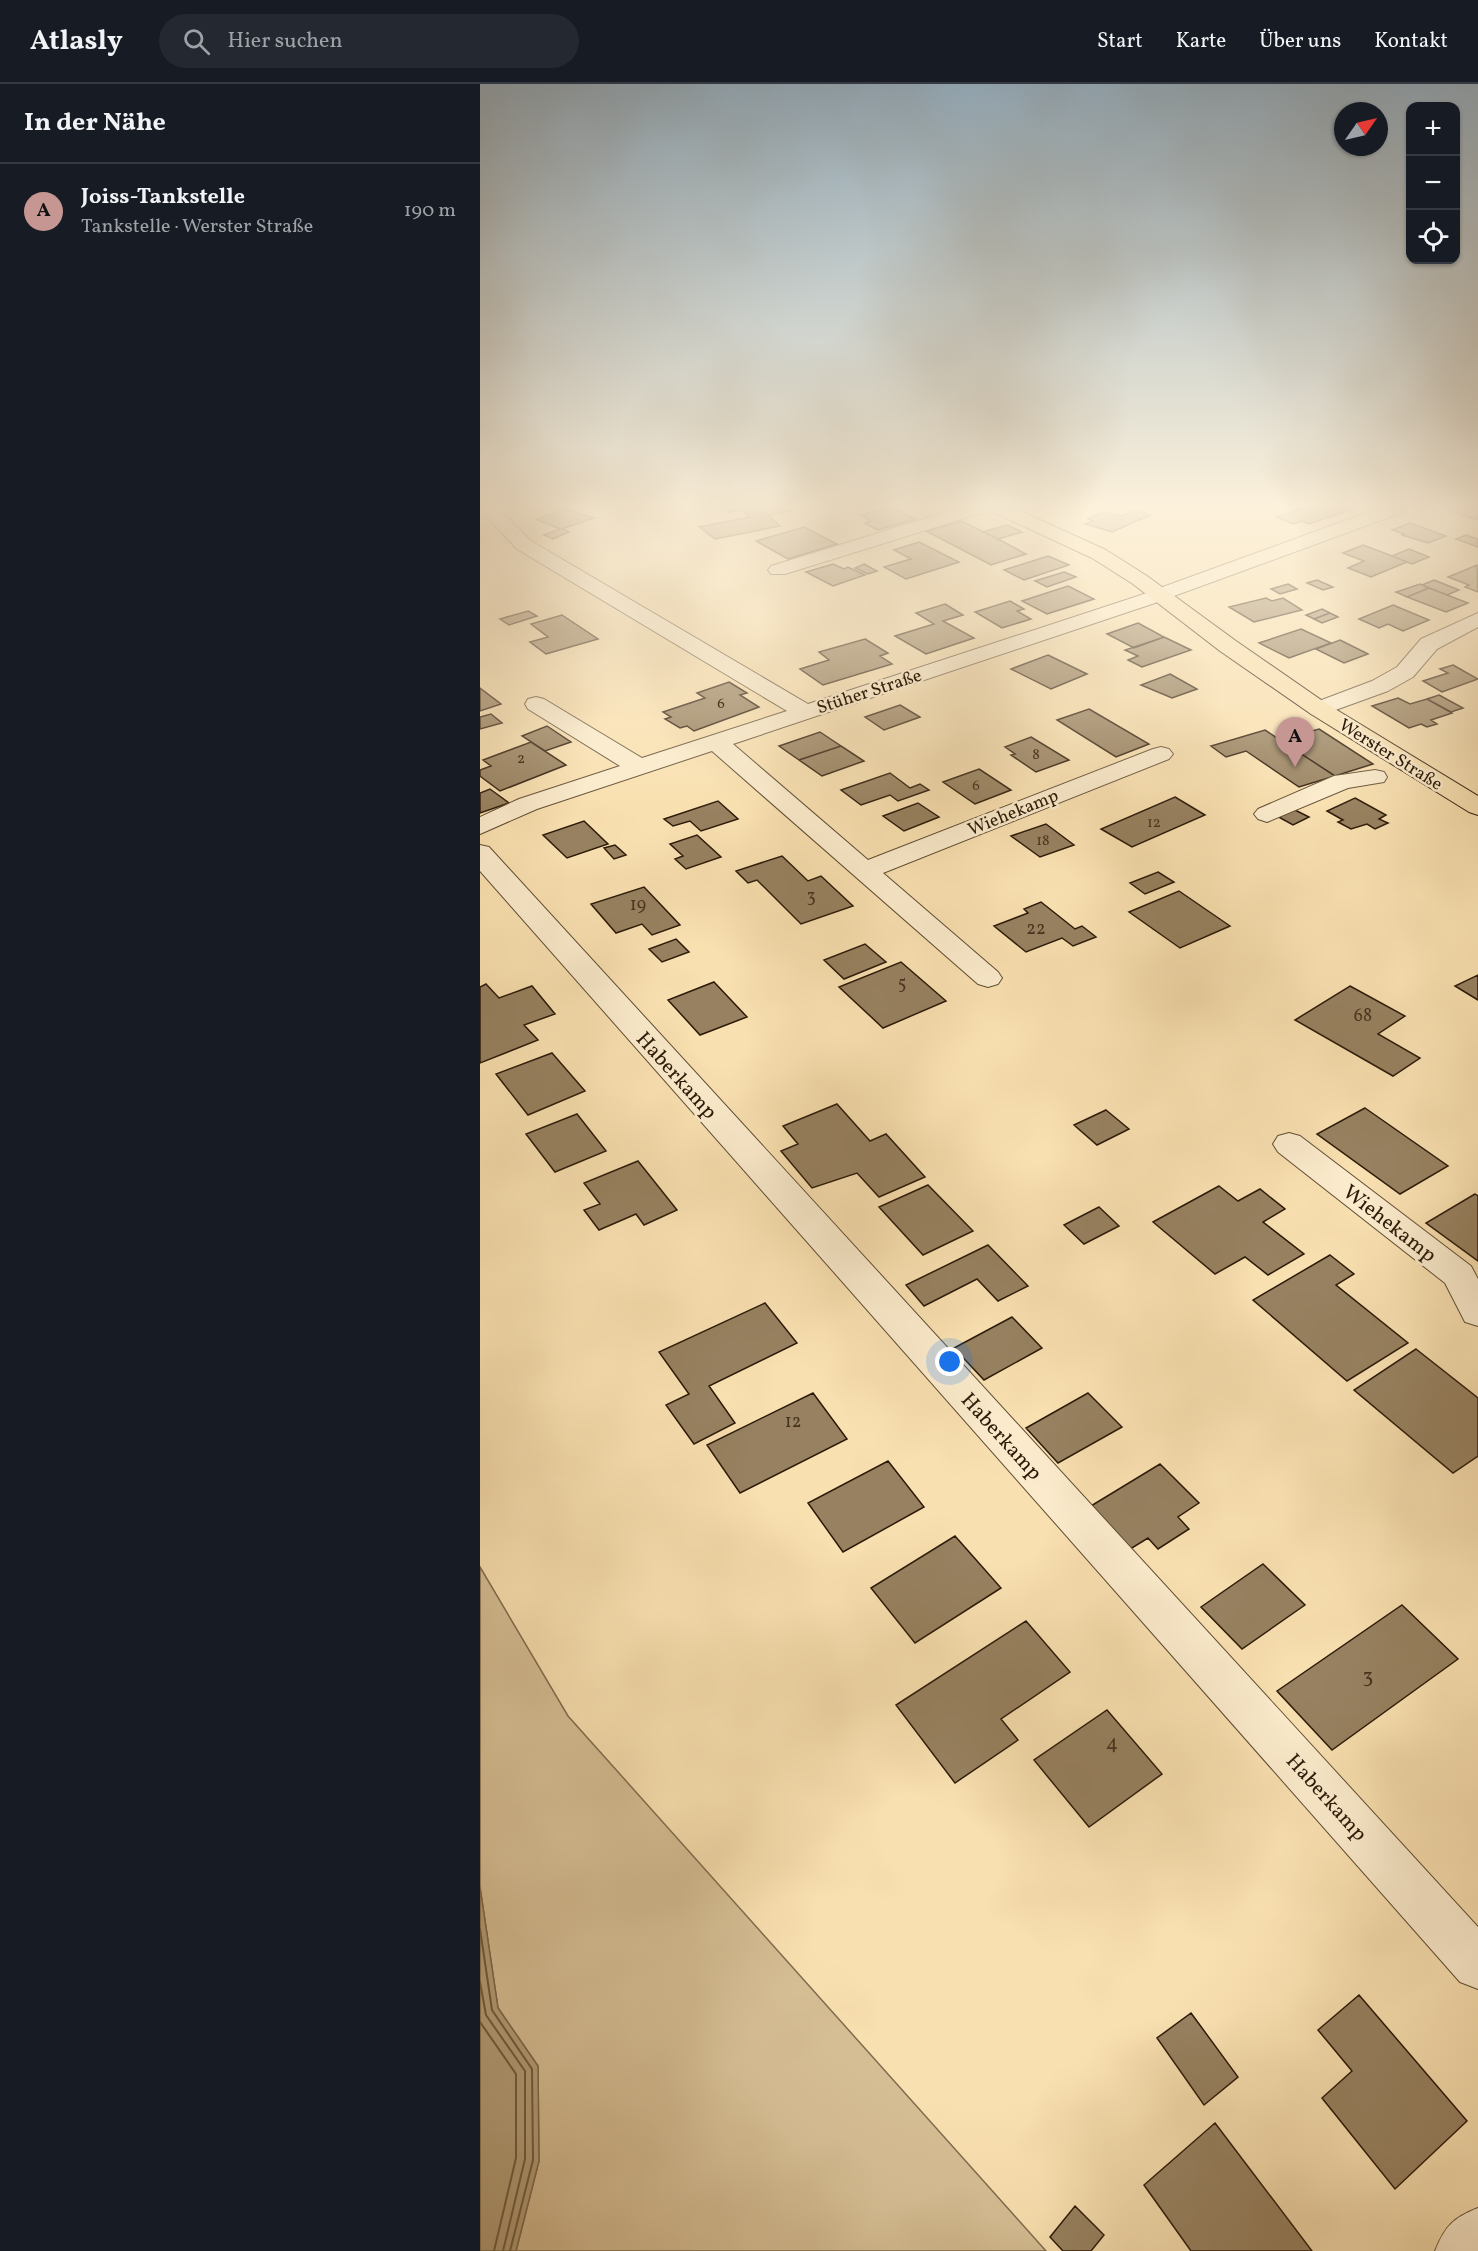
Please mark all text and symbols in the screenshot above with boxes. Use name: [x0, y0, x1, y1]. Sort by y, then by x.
search box: [159, 14, 579, 68]
text: Atlasly: [30, 22, 123, 61]
icon: search: [180, 25, 213, 58]
text: Hier suchen: [228, 26, 343, 57]
text: Start: [1097, 27, 1143, 56]
text: Karte: [1176, 27, 1226, 56]
text: Über uns: [1259, 27, 1341, 56]
text: Kontakt: [1374, 27, 1448, 56]
north arrow: [1334, 102, 1388, 156]
map controls: [1406, 102, 1460, 264]
button: +: [1406, 102, 1460, 156]
text: In der Nähe: [24, 105, 166, 141]
button: −: [1406, 156, 1460, 210]
text: Joiss-Tankstelle: [81, 182, 245, 213]
text: A: [36, 197, 51, 225]
text: 190 m: [404, 197, 456, 225]
button: locate: [1406, 210, 1460, 264]
text: Tankstelle · Werster Straße: [81, 213, 313, 241]
street label: Stüher Straße: [814, 664, 925, 721]
house number: 6: [717, 694, 725, 715]
street label: Werster Straße: [1333, 713, 1447, 797]
pin: A: [1276, 718, 1314, 767]
house number: 8: [1032, 745, 1040, 766]
house number: 2: [517, 749, 525, 770]
house number: 6: [972, 776, 980, 797]
street label: Wiehekamp: [964, 784, 1063, 843]
house number: 12: [1147, 813, 1161, 834]
house number: 18: [1036, 831, 1050, 852]
house number: 3: [806, 885, 816, 910]
house number: 19: [630, 893, 646, 918]
house number: 22: [1026, 917, 1046, 942]
house number: 5: [898, 972, 906, 997]
house number: 68: [1354, 1004, 1372, 1029]
street label: Haberkamp: [629, 1026, 723, 1126]
street label: Wiehekamp: [1336, 1178, 1442, 1270]
your location: [935, 1347, 964, 1376]
street label: Haberkamp: [954, 1387, 1048, 1487]
house number: 12: [785, 1410, 801, 1435]
house number: 3: [1363, 1662, 1373, 1691]
house number: 4: [1106, 1729, 1118, 1758]
street label: Haberkamp: [1279, 1748, 1373, 1848]

